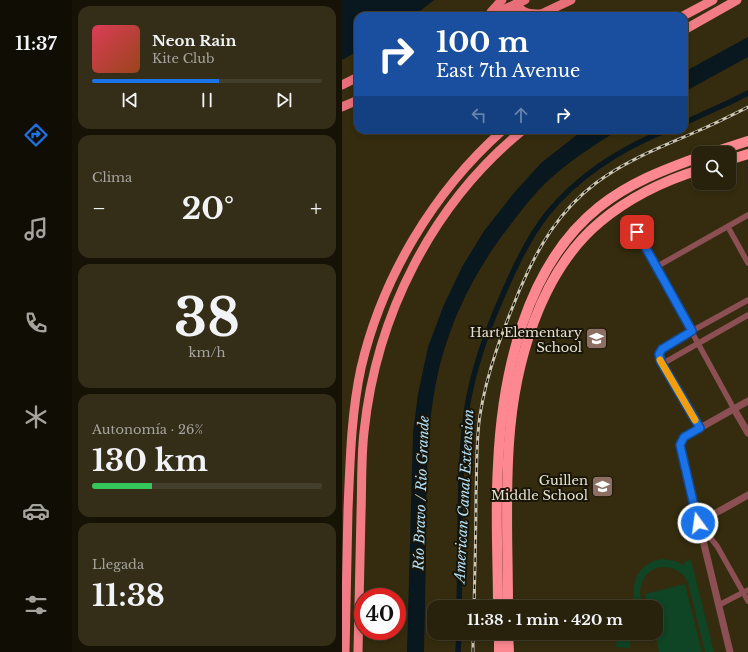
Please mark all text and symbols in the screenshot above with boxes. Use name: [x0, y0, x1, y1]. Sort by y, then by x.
text: 100 m: [436, 25, 529, 60]
icon: right: [370, 28, 422, 80]
text: Neon Rain: [152, 31, 236, 50]
text: 11:37: [15, 33, 57, 55]
text: Kite Club: [152, 50, 215, 67]
text: East 7th Avenue: [436, 60, 580, 82]
icon: previous: [119, 89, 141, 111]
icon: pause: [196, 89, 218, 111]
icon: next: [273, 89, 295, 111]
icon: left: [468, 104, 490, 126]
icon: ahead: [510, 104, 532, 126]
icon: right: [552, 104, 574, 126]
icon: directions: [22, 121, 50, 149]
map controls: [692, 146, 736, 190]
button: search: [692, 146, 736, 190]
text: Clima: [92, 169, 132, 186]
text: 20°: [182, 190, 234, 227]
text: −: [92, 195, 106, 222]
text: +: [310, 195, 322, 222]
icon: music: [22, 215, 50, 243]
pin: [620, 215, 654, 249]
icon: arrive: [626, 221, 648, 243]
text: 38: [174, 286, 240, 350]
icon: phone: [22, 309, 50, 337]
place label: Hart Elementary School: [470, 324, 583, 356]
school or university icon: Hart Elementary School: [584, 326, 610, 352]
text: km/h: [189, 344, 225, 361]
icon: climate: [22, 403, 50, 431]
water label: American Canal Extension: [450, 408, 478, 585]
water label: Río Bravo / Rio Grande: [409, 415, 433, 572]
text: Autonomía · 26%: [92, 421, 203, 438]
text: 130 km: [92, 442, 208, 479]
place label: Guillen Middle School: [491, 472, 588, 504]
school or university icon: Guillen Middle School: [590, 474, 616, 500]
icon: car: [22, 497, 50, 525]
position arrow: [677, 502, 719, 544]
text: Llegada: [92, 556, 144, 573]
text: 11:38: [92, 577, 165, 614]
speed limit sign: 40: [354, 588, 406, 640]
icon: filters: [22, 591, 50, 619]
text: 11:38 · 1 min · 420 m: [467, 610, 623, 629]

